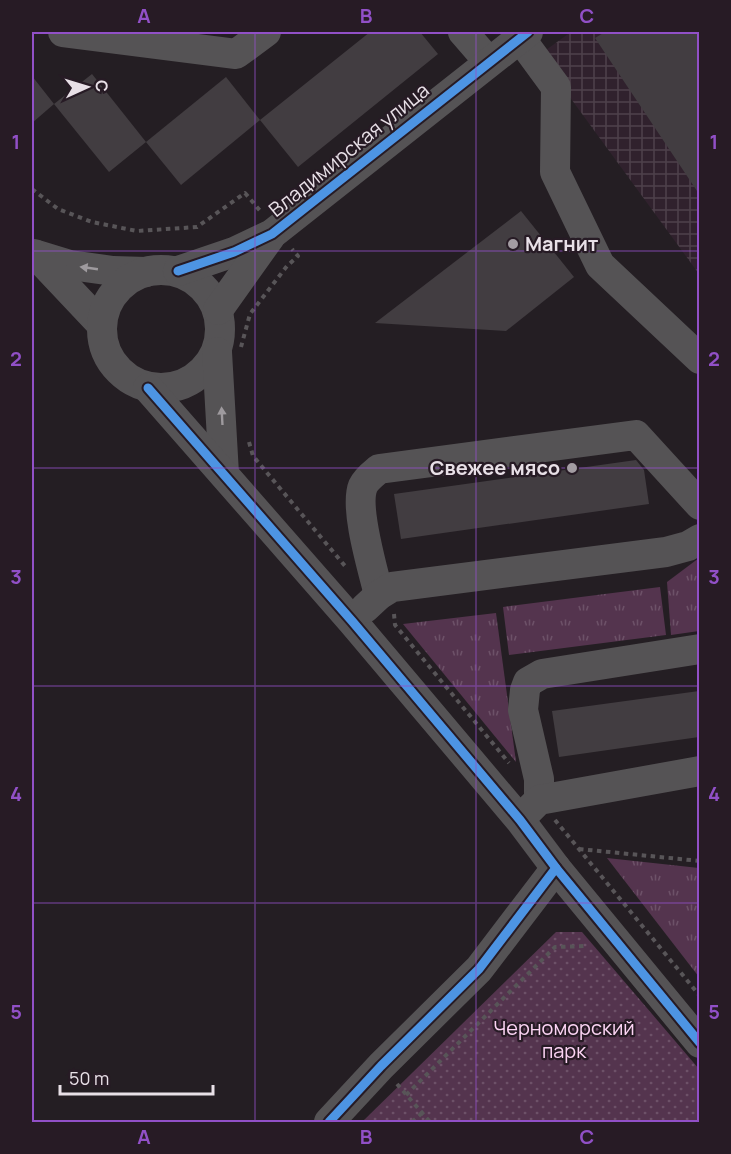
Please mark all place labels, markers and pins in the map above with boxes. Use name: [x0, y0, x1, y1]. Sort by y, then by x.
place label: Магнит: [525, 230, 599, 257]
marker: Магнит: [506, 237, 520, 251]
place label: Свежее мясо: [430, 454, 560, 481]
marker: Свежее мясо: [565, 461, 579, 475]

